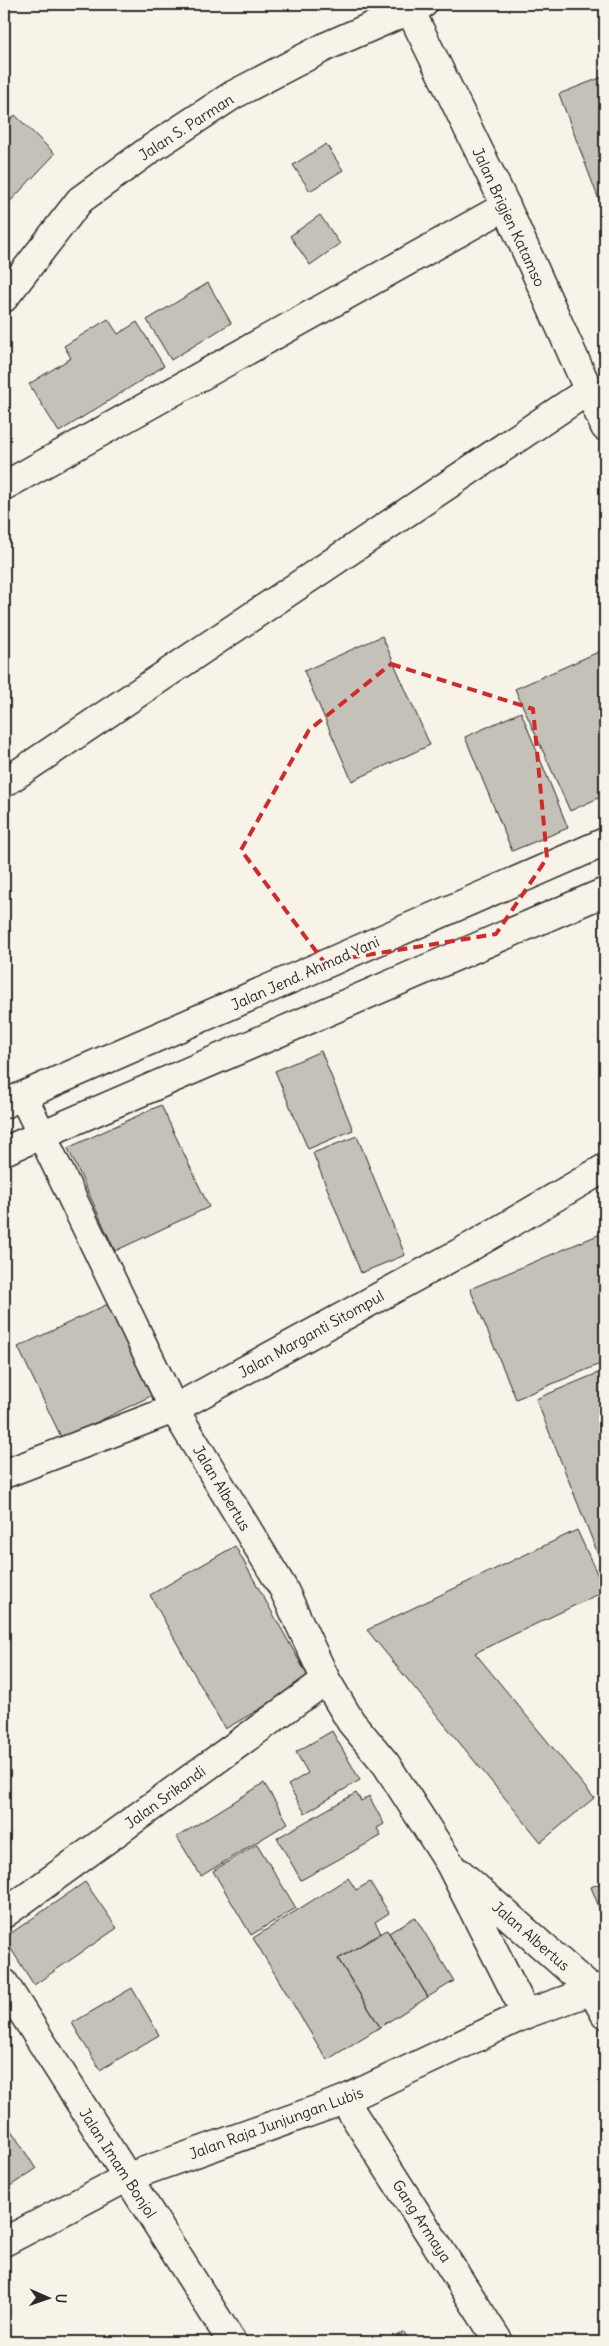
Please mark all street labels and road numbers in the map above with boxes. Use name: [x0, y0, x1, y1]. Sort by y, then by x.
street label: Jalan S. Parman: [135, 89, 237, 165]
street label: Jalan Brigjen Katamso: [468, 144, 550, 290]
street label: Jalan Jend. Ahmad Yani: [228, 932, 382, 1014]
street label: Jalan Marganti Sitompul: [235, 1286, 387, 1382]
street label: Jalan Albertus: [189, 1442, 255, 1534]
street label: Jalan Srikandi: [121, 1761, 209, 1833]
street label: Jalan Albertus: [488, 1897, 574, 1975]
street label: Jalan Raja Junjungan Lubis: [186, 2083, 366, 2163]
street label: Jalan Imam Bonjol: [75, 2104, 161, 2222]
street label: Gang Armaya: [388, 2176, 456, 2266]

